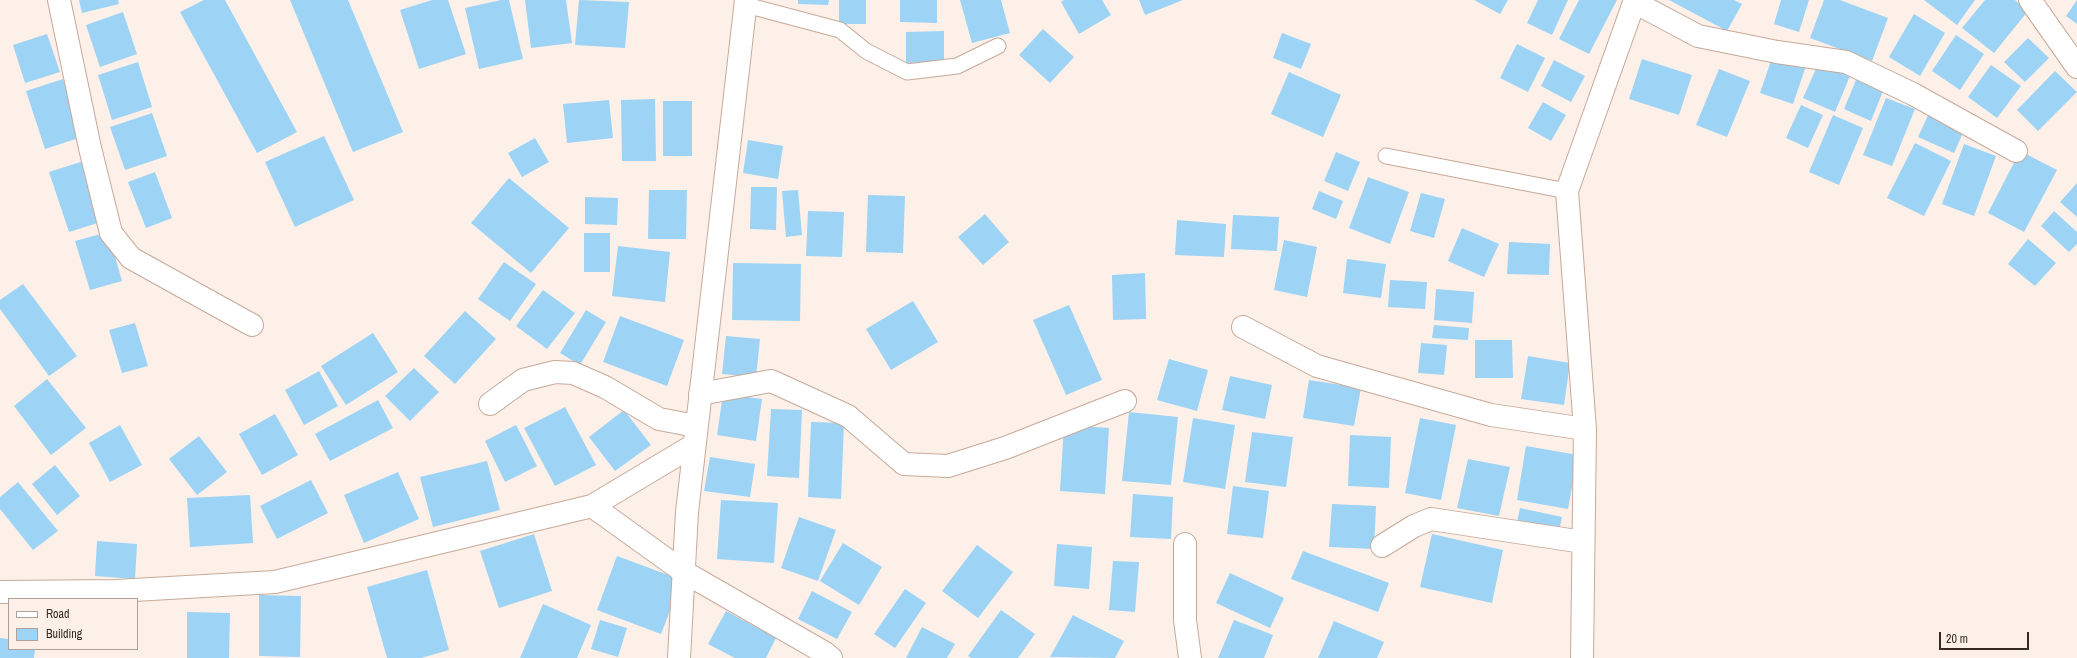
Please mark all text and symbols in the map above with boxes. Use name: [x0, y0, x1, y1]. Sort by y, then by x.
legend: [8, 598, 138, 650]
text: Road: [46, 606, 70, 622]
scale bar: [1941, 624, 2031, 650]
text: Building: [46, 626, 82, 642]
text: 20 m: [1946, 631, 1968, 647]

